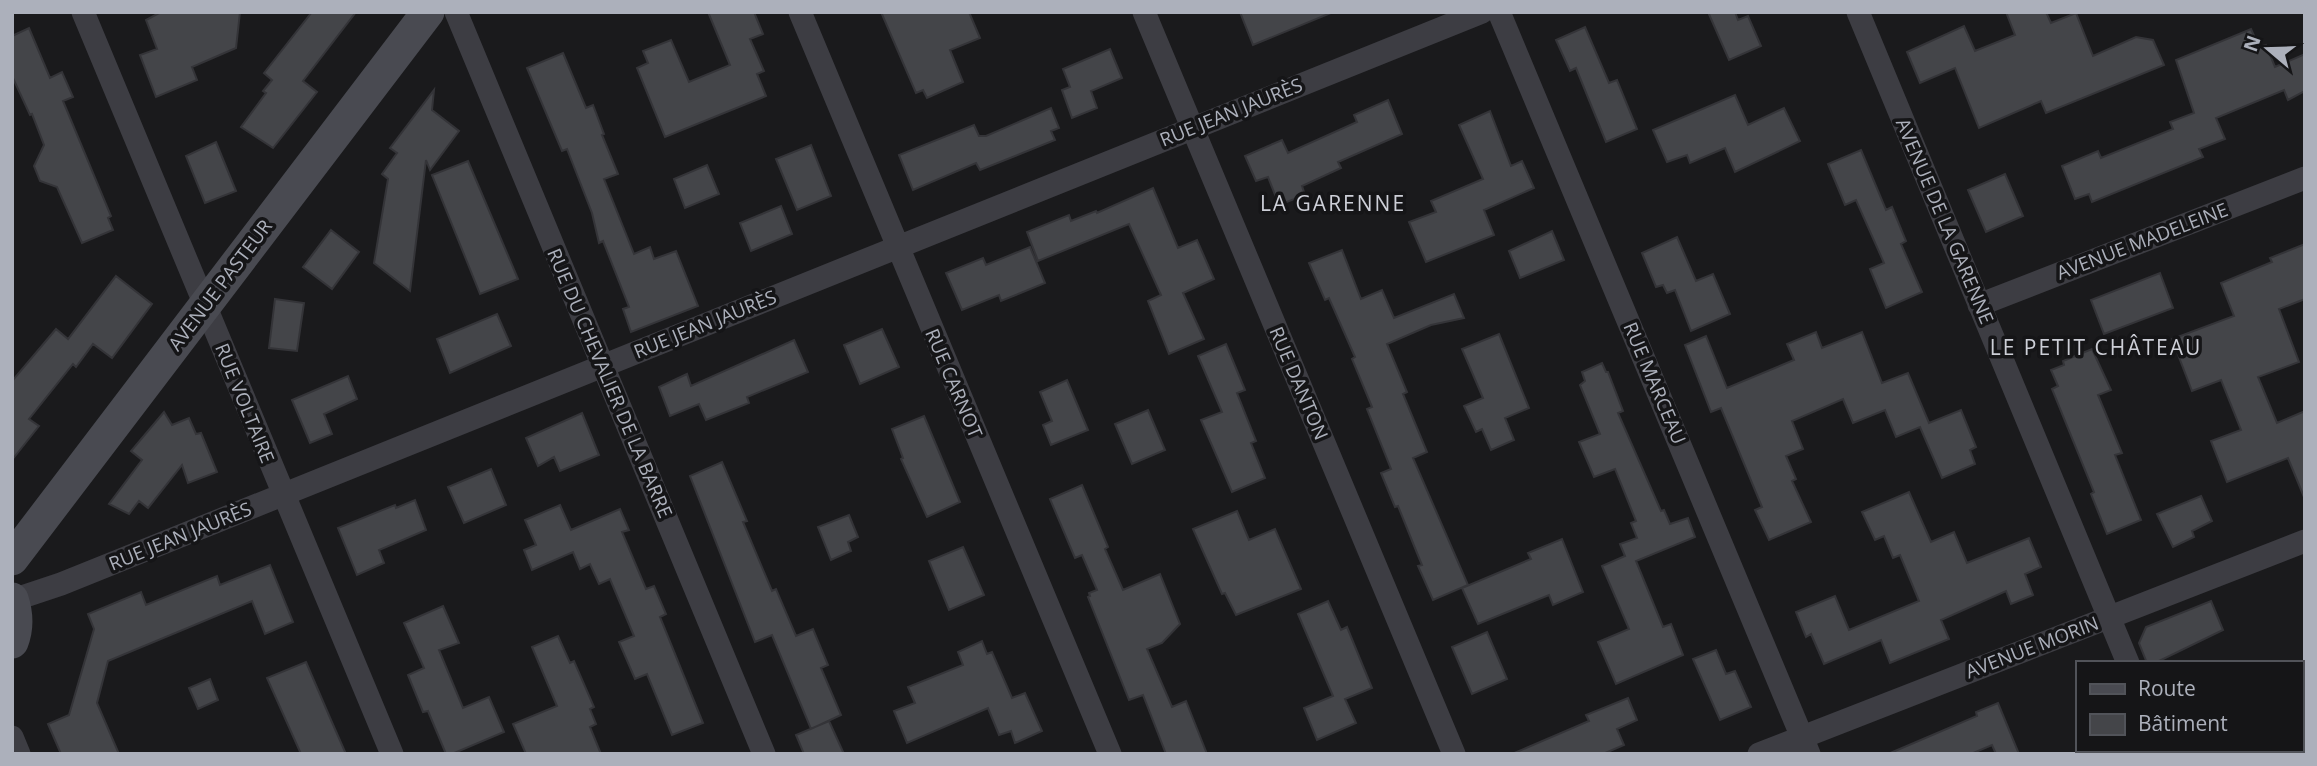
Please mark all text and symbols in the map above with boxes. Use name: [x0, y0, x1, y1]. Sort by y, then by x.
north arrow: [2233, 14, 2303, 84]
text: N: [2237, 32, 2267, 55]
street label: RUE JEAN JAURÈS: [1156, 72, 1306, 152]
street label: AVENUE DE LA GARENNE: [1890, 114, 2000, 328]
district label: LA GARENNE: [1260, 189, 1406, 217]
street label: AVENUE MADELEINE: [2053, 196, 2231, 286]
street label: AVENUE PASTEUR: [162, 214, 278, 356]
street label: RUE DU CHEVALIER DE LA BARRE: [541, 244, 679, 522]
street label: RUE JEAN JAURÈS: [630, 284, 780, 364]
street label: RUE MARCEAU: [1618, 318, 1692, 448]
street label: RUE DANTON: [1263, 322, 1335, 444]
street label: RUE CARNOT: [919, 324, 989, 442]
district label: LE PETIT CHÂTEAU: [1990, 333, 2202, 361]
street label: RUE VOLTAIRE: [209, 339, 281, 467]
street label: RUE JEAN JAURÈS: [105, 496, 255, 576]
street label: AVENUE MORIN: [1962, 610, 2102, 684]
legend: [2076, 661, 2303, 752]
text: Route: [2138, 674, 2196, 702]
text: Bâtiment: [2138, 709, 2228, 737]

